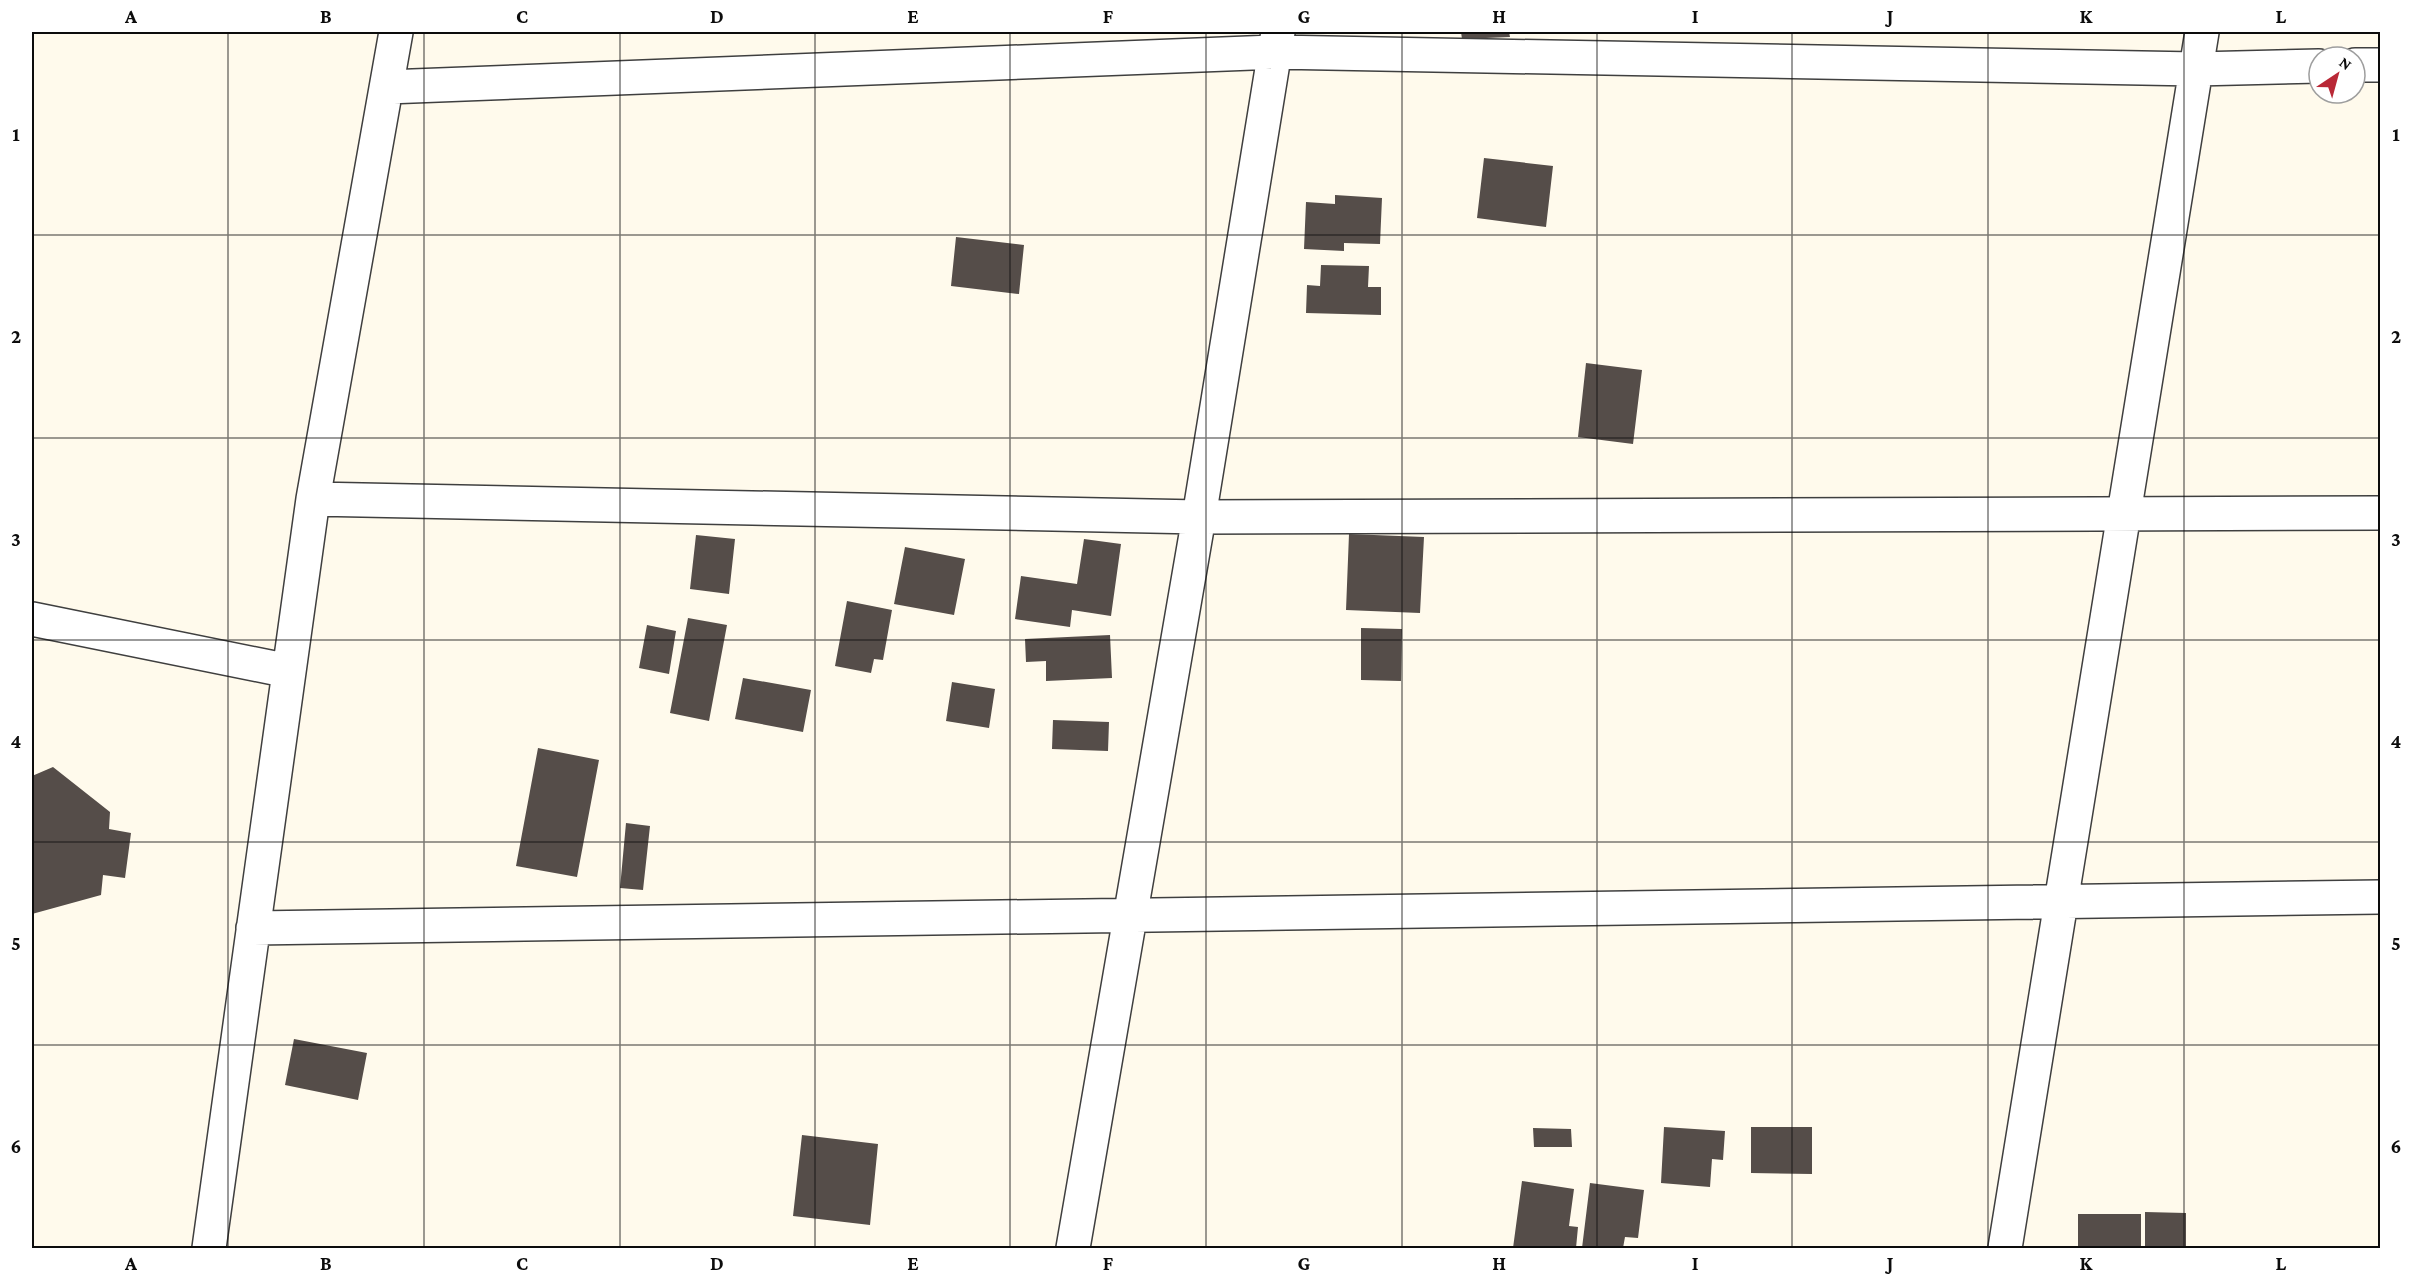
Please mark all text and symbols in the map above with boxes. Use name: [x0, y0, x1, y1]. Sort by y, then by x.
text: A: [124, 5, 138, 27]
text: B: [320, 5, 332, 27]
text: C: [516, 5, 528, 27]
text: D: [710, 5, 724, 27]
text: E: [907, 5, 919, 27]
text: F: [1103, 5, 1114, 27]
text: G: [1298, 5, 1311, 27]
text: H: [1492, 5, 1506, 27]
text: I: [1692, 5, 1699, 27]
text: J: [1885, 5, 1894, 27]
text: K: [2080, 5, 2094, 27]
text: L: [2276, 5, 2287, 27]
north arrow: [2307, 45, 2367, 105]
text: N: [2336, 53, 2355, 73]
text: 1: [12, 123, 20, 145]
text: 1: [2392, 123, 2400, 145]
text: 2: [11, 325, 21, 347]
text: 2: [2391, 325, 2401, 347]
text: 3: [11, 528, 21, 550]
text: 3: [2391, 528, 2401, 550]
text: 4: [11, 730, 22, 752]
text: 4: [2391, 730, 2402, 752]
text: 5: [11, 932, 21, 954]
text: 5: [2391, 932, 2401, 954]
text: 6: [11, 1135, 21, 1157]
text: 6: [2391, 1135, 2401, 1157]
text: A: [124, 1252, 138, 1274]
text: B: [320, 1252, 332, 1274]
text: C: [516, 1252, 528, 1274]
text: D: [710, 1252, 724, 1274]
text: E: [907, 1252, 919, 1274]
text: F: [1103, 1252, 1114, 1274]
text: G: [1298, 1252, 1311, 1274]
text: H: [1492, 1252, 1506, 1274]
text: I: [1692, 1252, 1699, 1274]
text: J: [1885, 1252, 1894, 1274]
text: K: [2080, 1252, 2094, 1274]
text: L: [2276, 1252, 2287, 1274]

